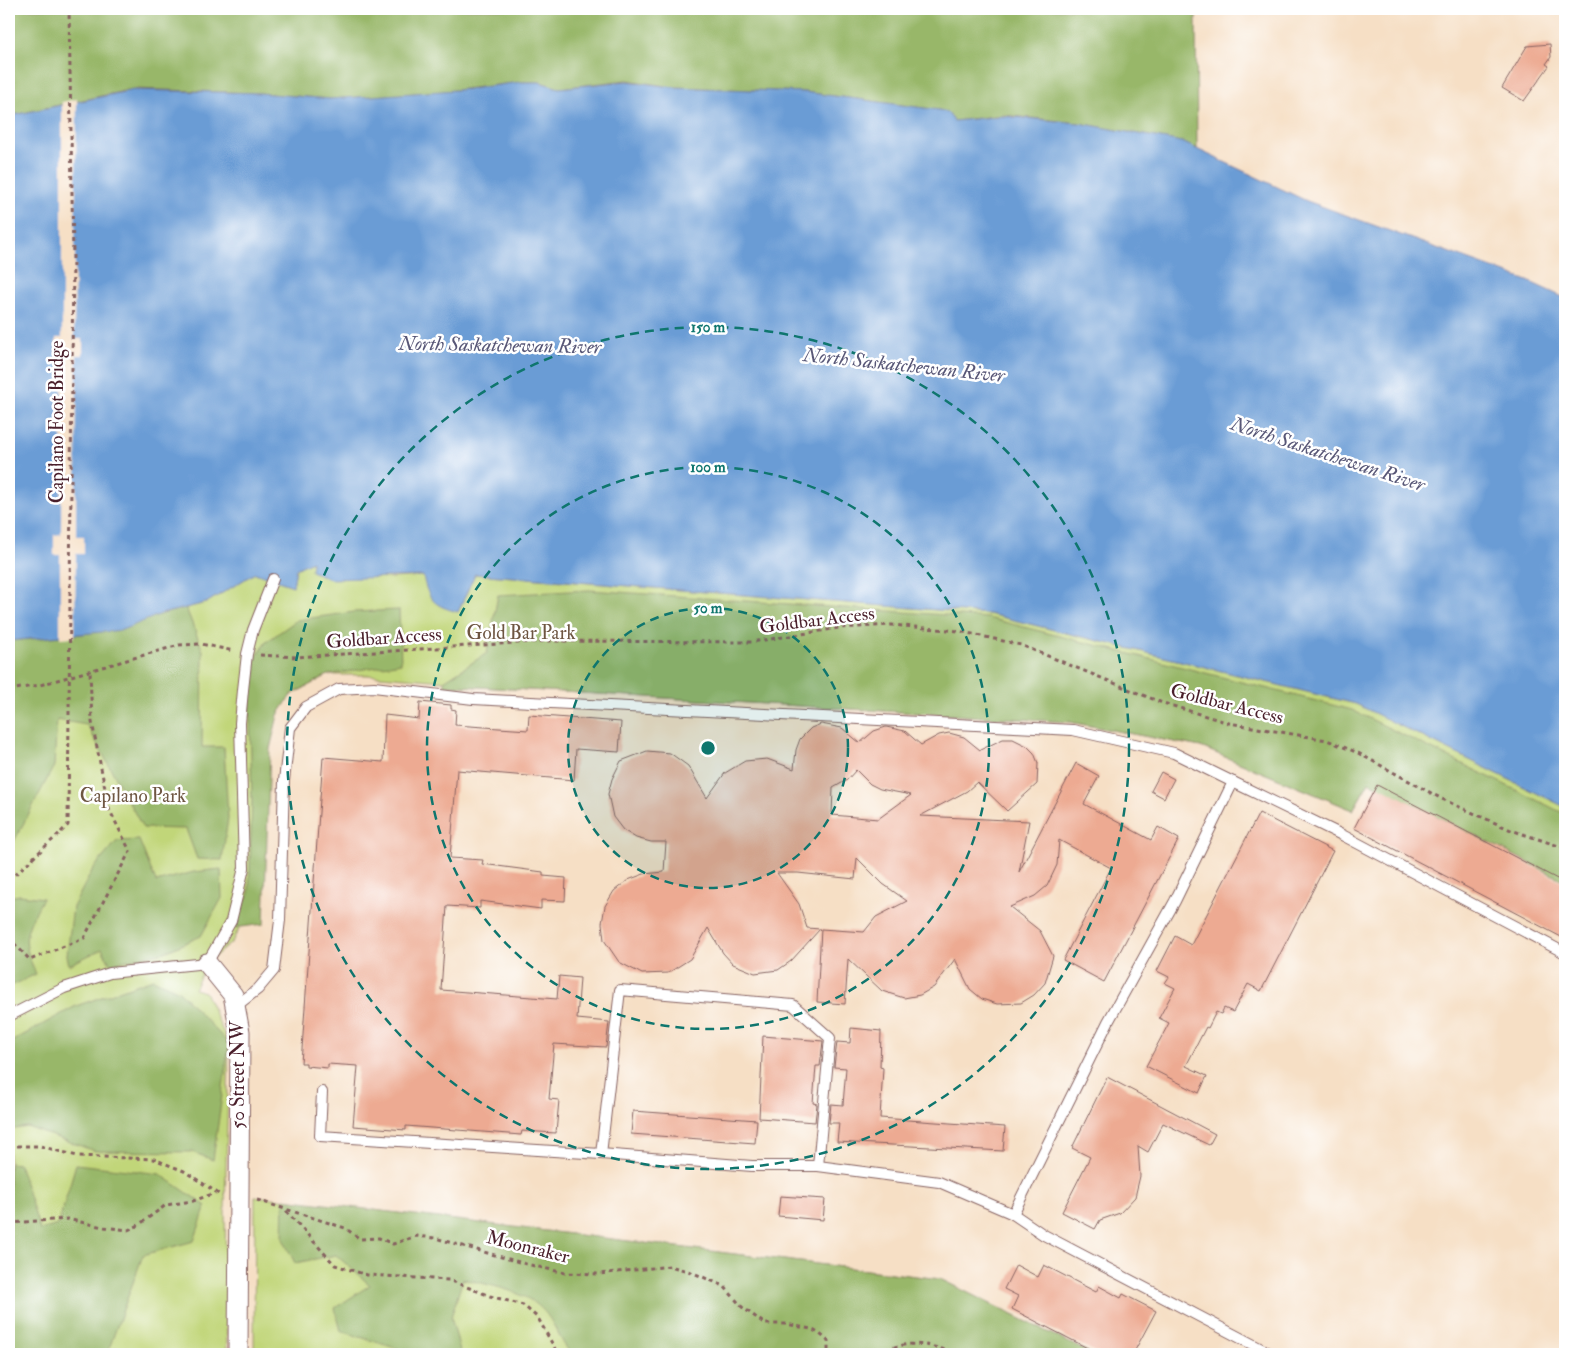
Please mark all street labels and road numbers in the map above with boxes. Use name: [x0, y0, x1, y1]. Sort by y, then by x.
street label: Capilano Foot Bridge: [45, 341, 70, 503]
street label: Goldbar Access: [758, 601, 876, 639]
street label: Goldbar Access: [325, 622, 443, 654]
street label: Goldbar Access: [1168, 678, 1286, 730]
street label: 50 Street NW: [226, 1020, 250, 1129]
street label: Moonraker: [484, 1225, 572, 1269]

